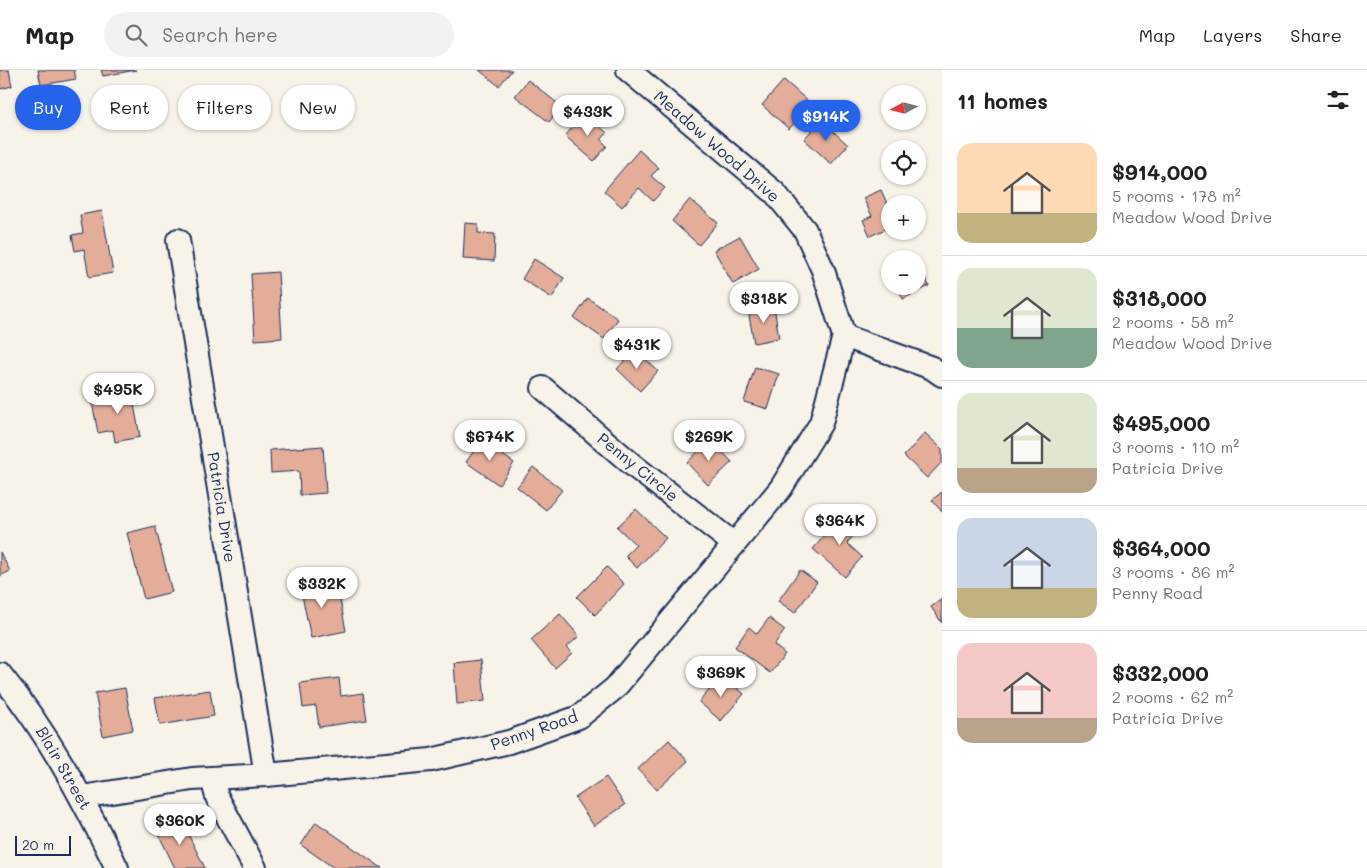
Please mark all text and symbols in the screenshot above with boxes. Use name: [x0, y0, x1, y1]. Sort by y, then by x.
search box: [104, 12, 454, 57]
text: Map: [25, 19, 74, 50]
icon: search: [122, 21, 150, 49]
text: Search here: [162, 22, 278, 47]
text: Map: [1139, 23, 1175, 47]
text: Layers: [1203, 23, 1262, 47]
text: Share: [1290, 23, 1342, 47]
chip: Buy: [15, 85, 81, 130]
chip: Rent: [91, 85, 168, 130]
chip: Filters: [178, 85, 271, 130]
chip: New: [281, 85, 355, 130]
street label: Meadow Wood Drive: [650, 85, 785, 206]
north arrow: [881, 85, 926, 130]
map controls: [881, 85, 926, 295]
icon: filters: [1324, 86, 1352, 114]
text: 11 homes: [957, 87, 1048, 114]
pin: $433K: [553, 94, 623, 137]
text: $433K: [563, 100, 613, 121]
pin: $914K: [791, 100, 861, 142]
text: $914K: [802, 105, 850, 126]
button: locate: [881, 140, 926, 185]
text: $914,000: [1112, 158, 1207, 185]
icon: home: [997, 163, 1057, 223]
text: 5 rooms · 178 m²: [1112, 185, 1241, 206]
button: +: [881, 195, 926, 240]
text: Meadow Wood Drive: [1112, 206, 1272, 227]
button: −: [881, 250, 926, 295]
pin: $318K: [729, 282, 799, 324]
text: $318,000: [1112, 284, 1207, 311]
text: $318K: [740, 287, 788, 308]
icon: home: [997, 288, 1057, 348]
text: 2 rooms · 58 m²: [1112, 311, 1234, 332]
pin: $431K: [602, 328, 672, 370]
text: Meadow Wood Drive: [1112, 332, 1272, 353]
text: $431K: [613, 333, 661, 354]
pin: $495K: [83, 372, 153, 415]
text: $495K: [93, 378, 143, 399]
text: $495,000: [1112, 409, 1210, 436]
icon: home: [997, 413, 1057, 473]
pin: $674K: [455, 420, 525, 462]
pin: $269K: [674, 420, 744, 462]
text: $674K: [465, 425, 515, 446]
text: $269K: [685, 425, 733, 446]
street label: Penny Circle: [593, 427, 683, 506]
text: 3 rooms · 110 m²: [1112, 436, 1239, 457]
street label: Patricia Drive: [203, 450, 242, 564]
text: Patricia Drive: [1112, 457, 1223, 478]
pin: $364K: [805, 504, 875, 546]
text: $364K: [815, 509, 865, 530]
text: $364,000: [1112, 534, 1211, 561]
icon: home: [997, 538, 1057, 598]
text: 3 rooms · 86 m²: [1112, 561, 1235, 582]
pin: $332K: [287, 566, 357, 609]
text: $332K: [298, 572, 346, 593]
text: Penny Road: [1112, 582, 1203, 603]
pin: $369K: [686, 656, 756, 698]
text: $332,000: [1112, 659, 1209, 686]
text: $369K: [696, 661, 746, 682]
icon: home: [997, 663, 1057, 723]
text: 2 rooms · 62 m²: [1112, 686, 1233, 707]
street label: Penny Road: [488, 705, 580, 754]
text: Patricia Drive: [1112, 707, 1223, 728]
street label: Blair Street: [32, 722, 97, 813]
pin: $360K: [145, 804, 215, 846]
text: $360K: [155, 809, 205, 830]
scale bar: [15, 833, 71, 856]
text: 20 m: [22, 835, 54, 854]

